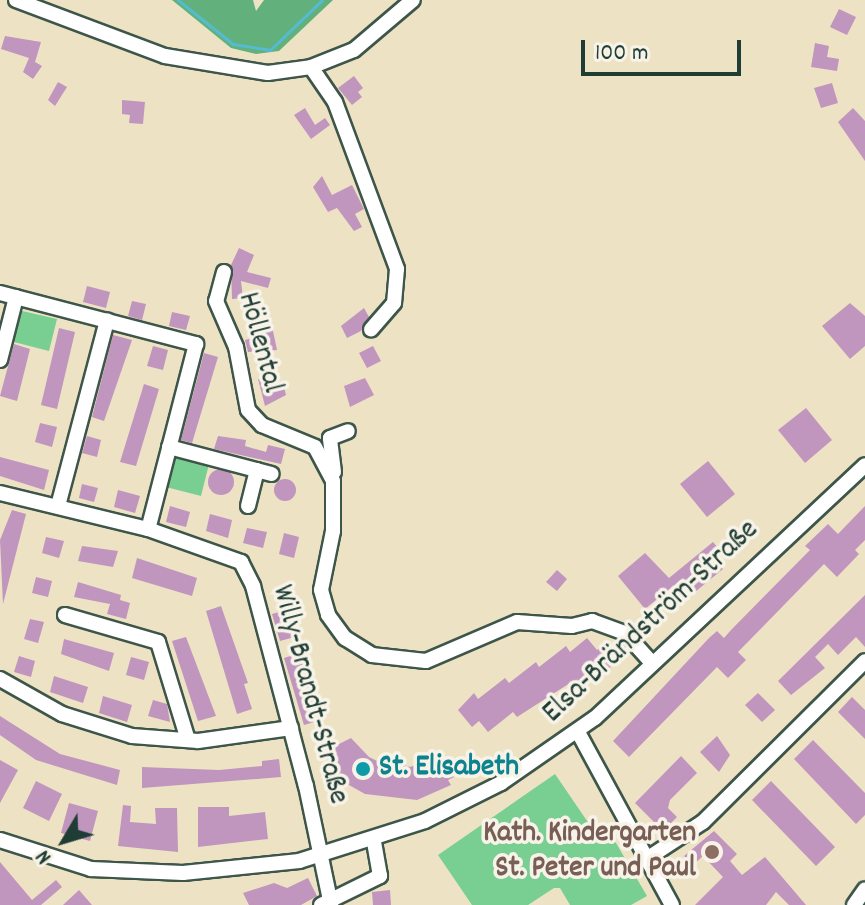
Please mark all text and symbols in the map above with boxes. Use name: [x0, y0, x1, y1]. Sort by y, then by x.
scale bar: [585, 24, 745, 74]
text: 100 m: [595, 37, 648, 71]
street label: Höllental: [227, 289, 289, 397]
street label: Elsa-Brändström-Straße: [537, 514, 767, 732]
street label: Willy-Brandt-Straße: [261, 582, 355, 808]
place label: St. Elisabeth: [379, 751, 519, 787]
marker: St. Elisabeth: [354, 760, 372, 778]
north arrow: [24, 801, 104, 881]
place label: Kath. Kindergarten St. Peter und Paul: [483, 817, 696, 888]
text: N: [29, 842, 60, 870]
marker: Kath. Kindergarten St. Peter und Paul: [703, 843, 721, 861]

